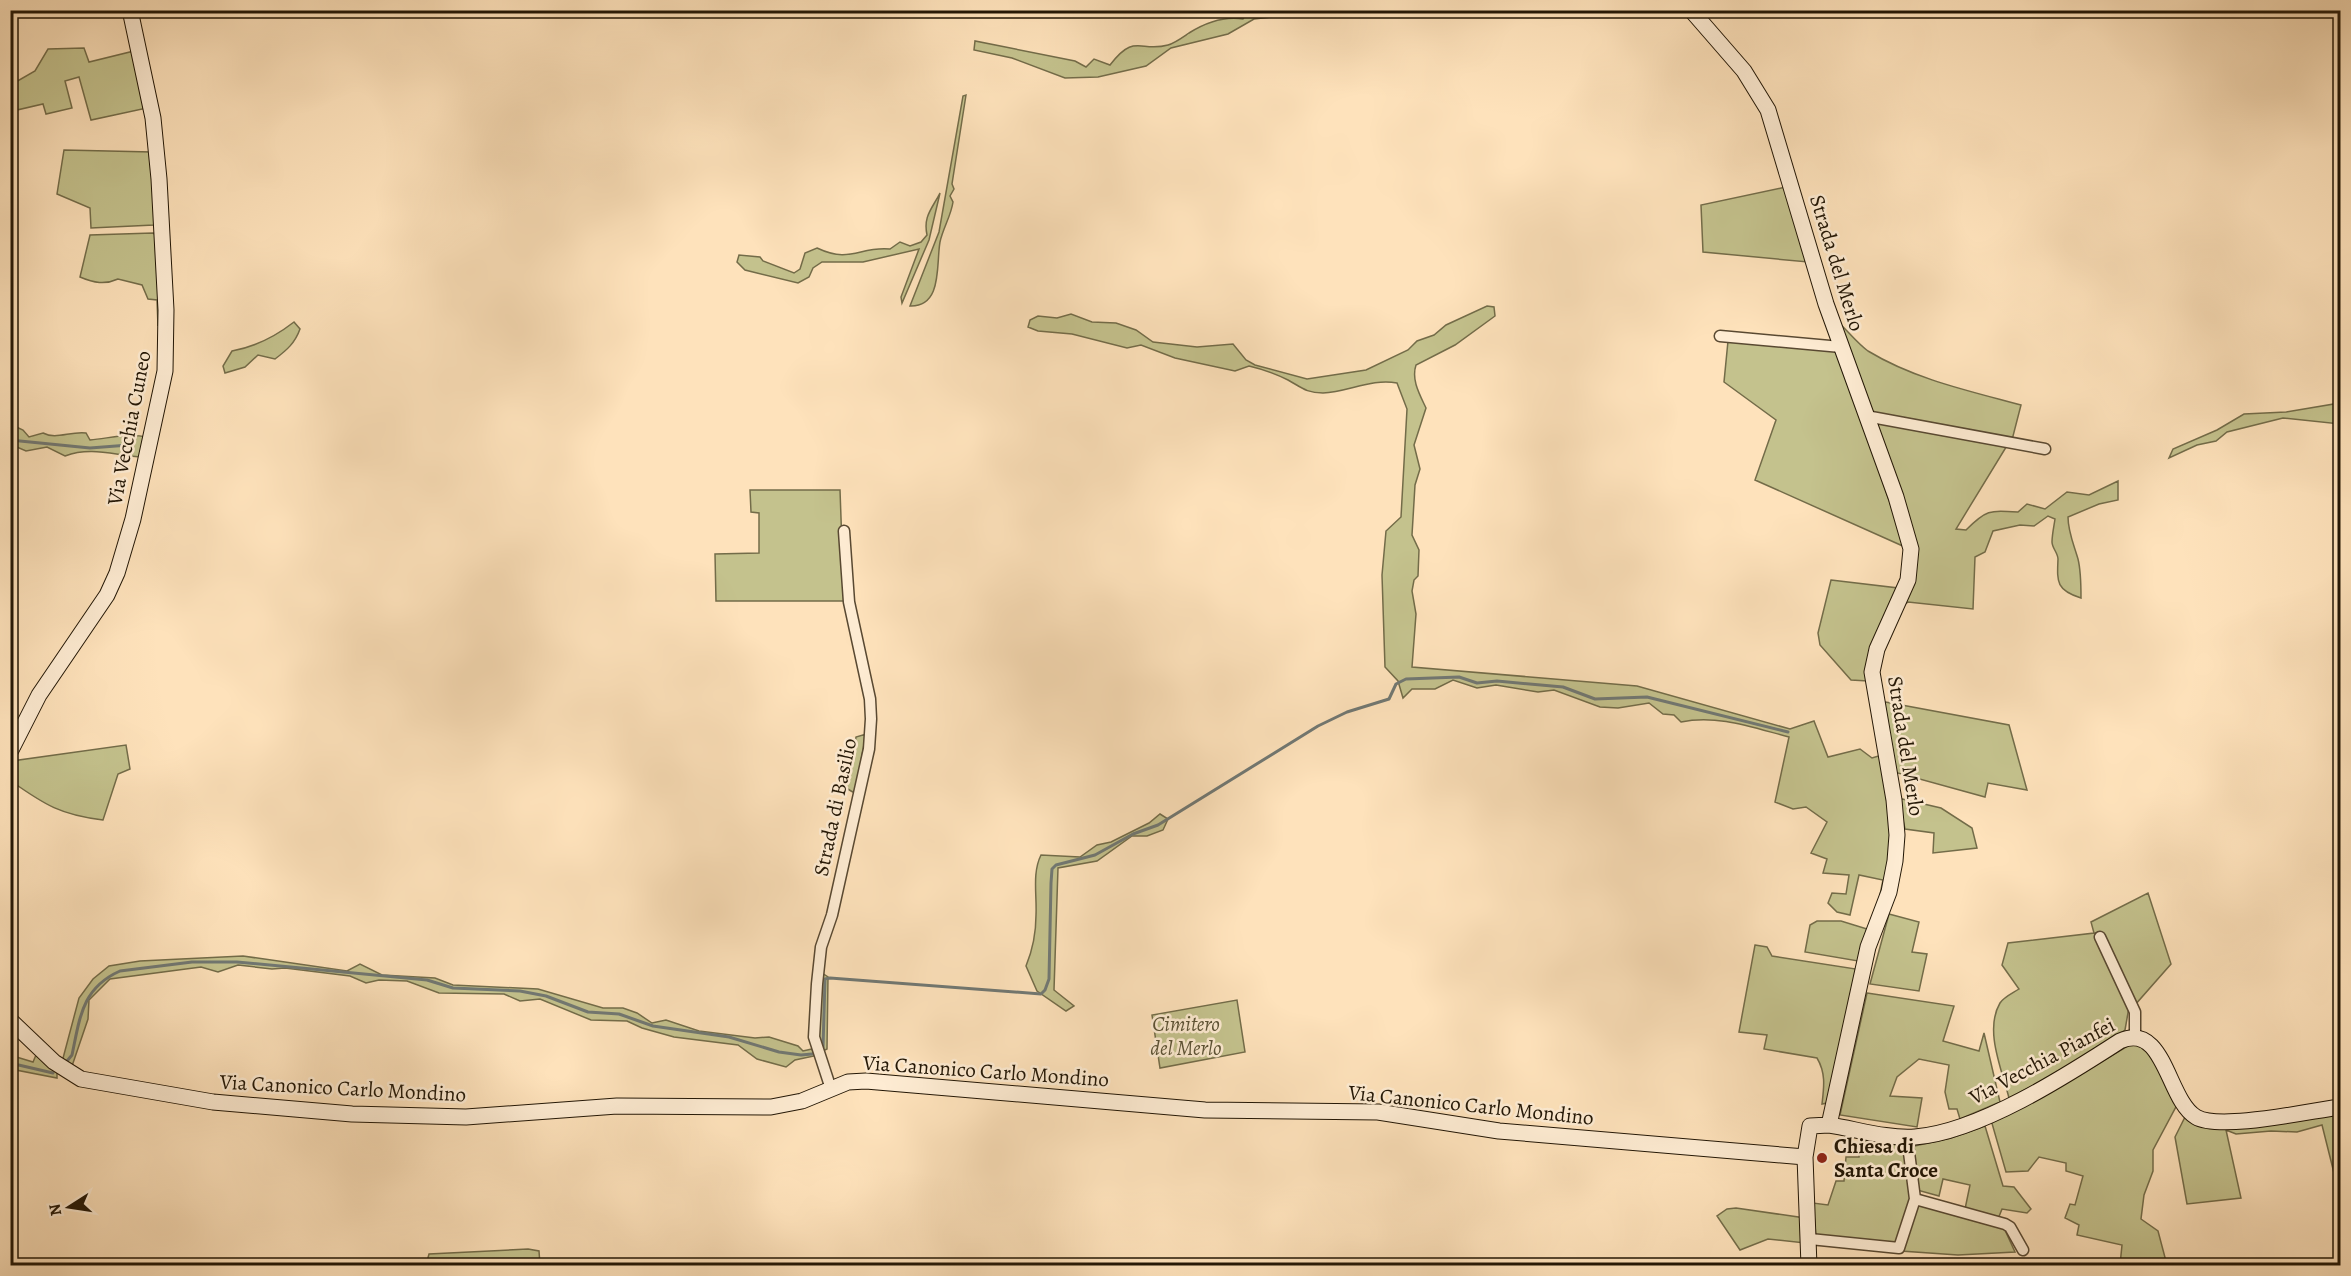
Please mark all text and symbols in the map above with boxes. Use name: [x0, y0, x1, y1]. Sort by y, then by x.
street label: Strada del Merlo: [1803, 191, 1871, 335]
street label: Via Vecchia Cuneo: [100, 348, 158, 509]
street label: Strada del Merlo: [1881, 674, 1931, 818]
street label: Strada di Basilio: [807, 735, 863, 879]
park label: Cimitero del Merlo: [1150, 1010, 1222, 1062]
street label: Via Vecchia Pianfei: [1963, 1011, 2120, 1112]
street label: Via Canonico Carlo Mondino: [861, 1048, 1110, 1094]
street label: Via Canonico Carlo Mondino: [218, 1068, 467, 1108]
street label: Via Canonico Carlo Mondino: [1346, 1078, 1595, 1132]
place label: Chiesa di Santa Croce: [1834, 1132, 1938, 1184]
marker: Chiesa di Santa Croce: [1815, 1151, 1829, 1165]
north arrow: [39, 1177, 99, 1237]
text: N: [43, 1202, 67, 1218]

